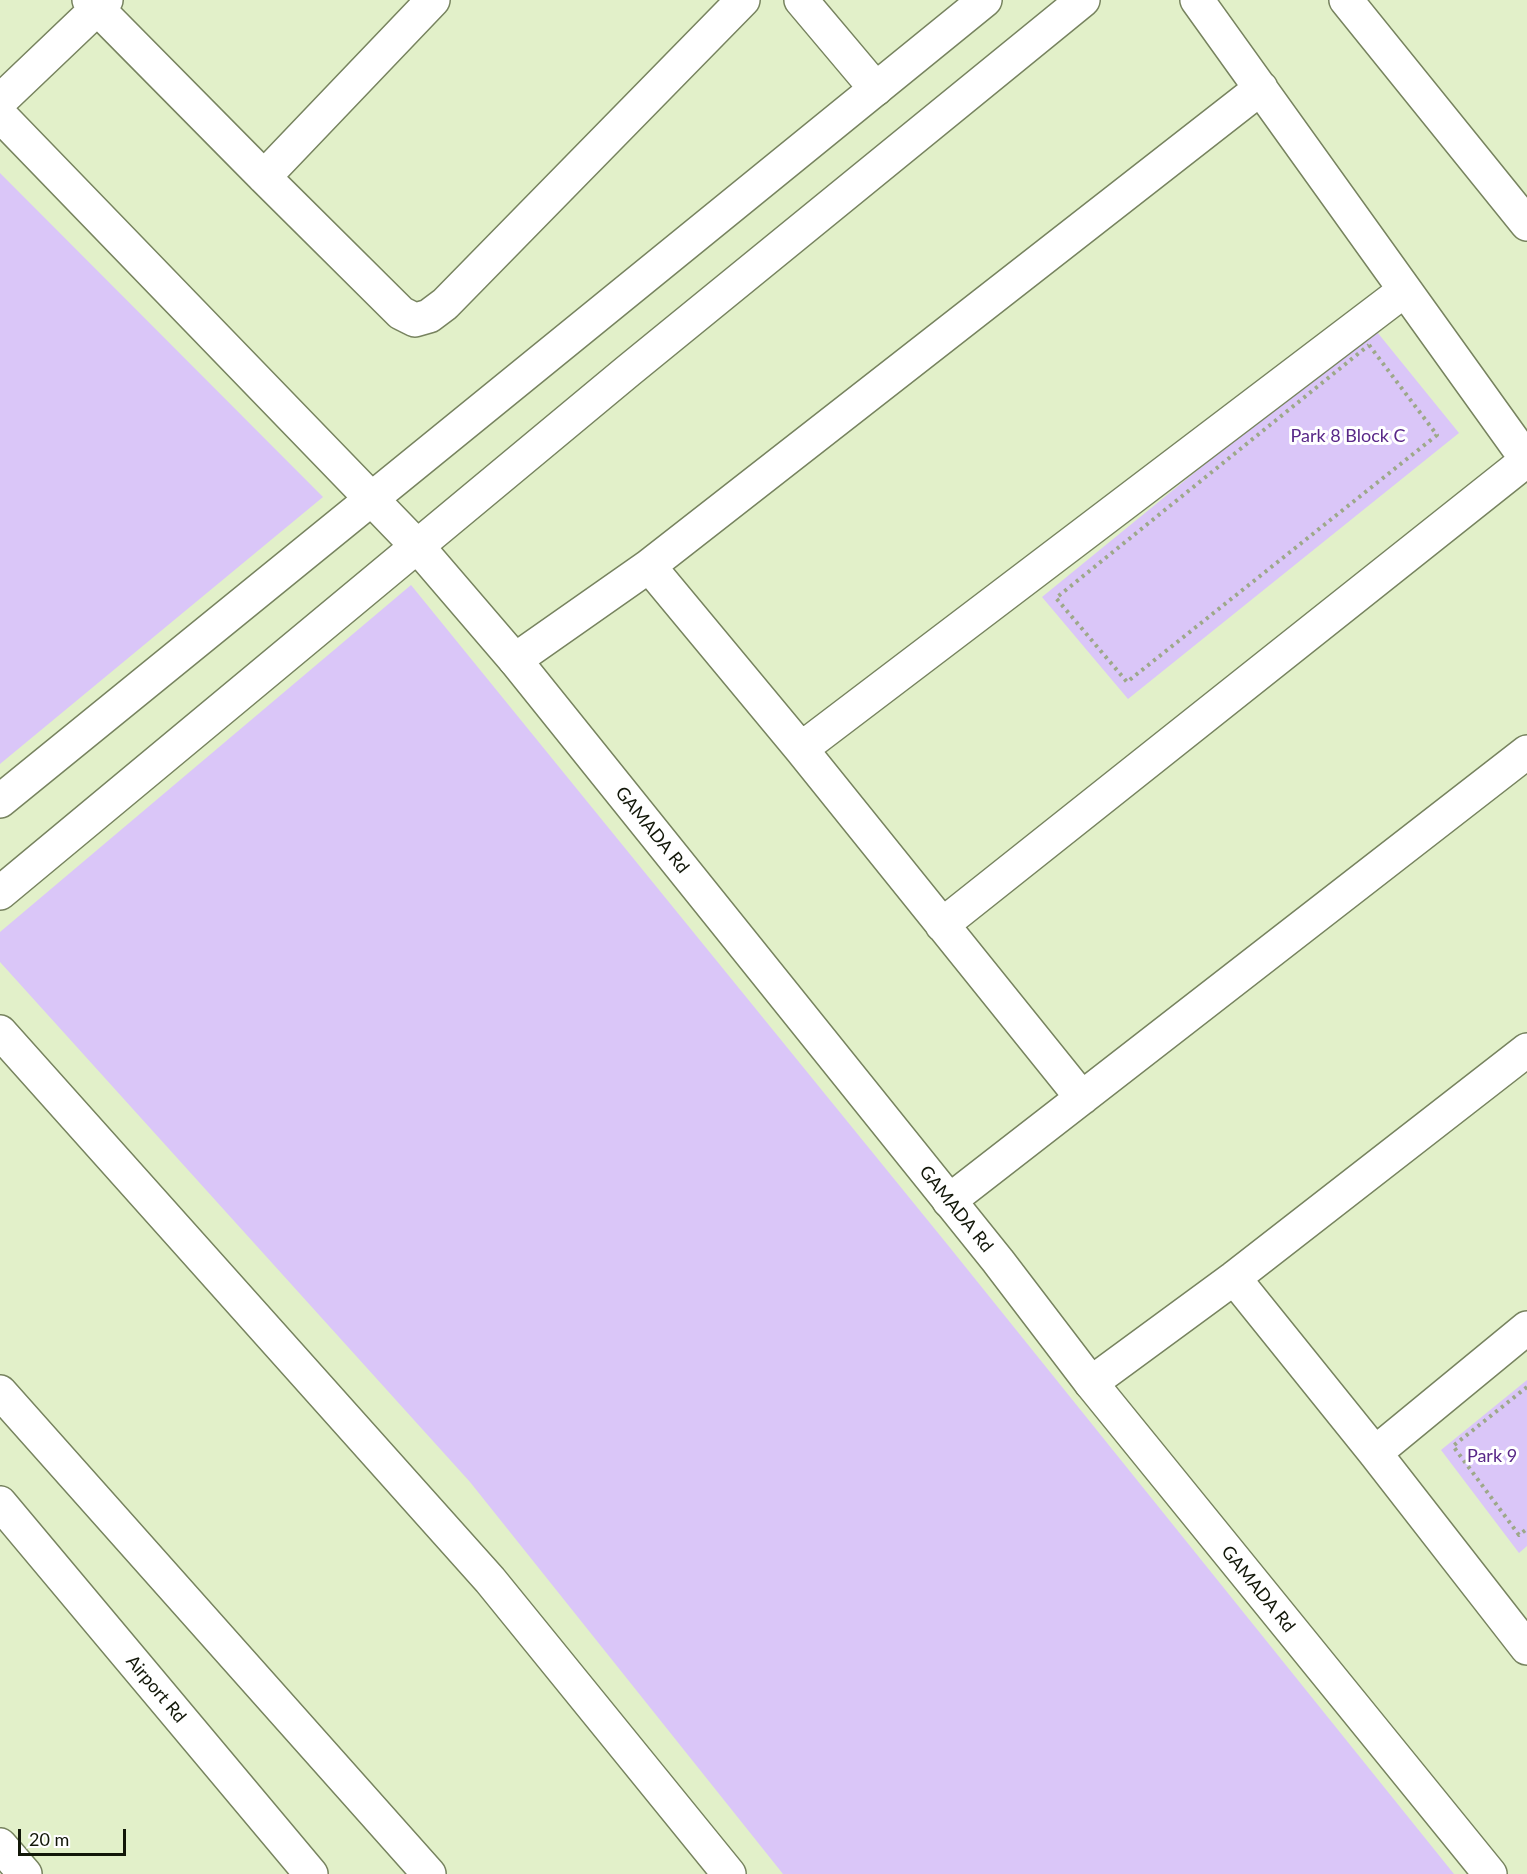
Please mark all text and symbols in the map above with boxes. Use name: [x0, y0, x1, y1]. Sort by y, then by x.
park label: Park 8 Block C: [1290, 425, 1406, 447]
street label: GAMADA Rd: [611, 782, 693, 878]
street label: GAMADA Rd: [915, 1161, 997, 1257]
park label: Park 9: [1467, 1445, 1517, 1467]
street label: GAMADA Rd: [1217, 1541, 1299, 1637]
street label: Airport Rd: [121, 1651, 191, 1727]
scale bar: [21, 1817, 129, 1855]
text: 20 m: [29, 1828, 69, 1850]

